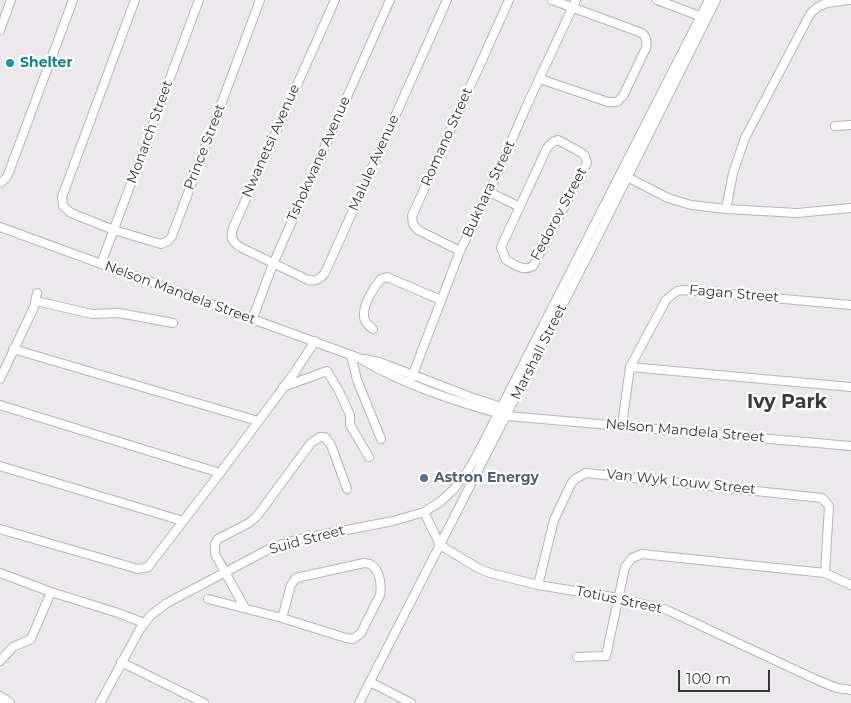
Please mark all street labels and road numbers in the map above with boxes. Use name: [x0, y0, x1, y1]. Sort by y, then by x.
street label: Monarch Street: [124, 78, 176, 186]
street label: Nwanetsi Avenue: [238, 82, 304, 200]
street label: Romano Street: [418, 85, 476, 189]
street label: Tshokwane Avenue: [284, 94, 354, 224]
street label: Prince Street: [181, 102, 229, 192]
street label: Malule Avenue: [345, 112, 403, 214]
street label: Bukhara Street: [459, 138, 519, 240]
street label: Fedorov Street: [527, 165, 591, 263]
street label: Nelson Mandela Street: [102, 258, 258, 328]
street label: Fagan Street: [688, 282, 780, 306]
street label: Marshall Street: [508, 301, 570, 403]
street label: Nelson Mandela Street: [605, 416, 765, 446]
street label: Van Wyk Louw Street: [605, 466, 757, 498]
street label: Suid Street: [268, 522, 346, 558]
street label: Totius Street: [574, 583, 664, 617]

